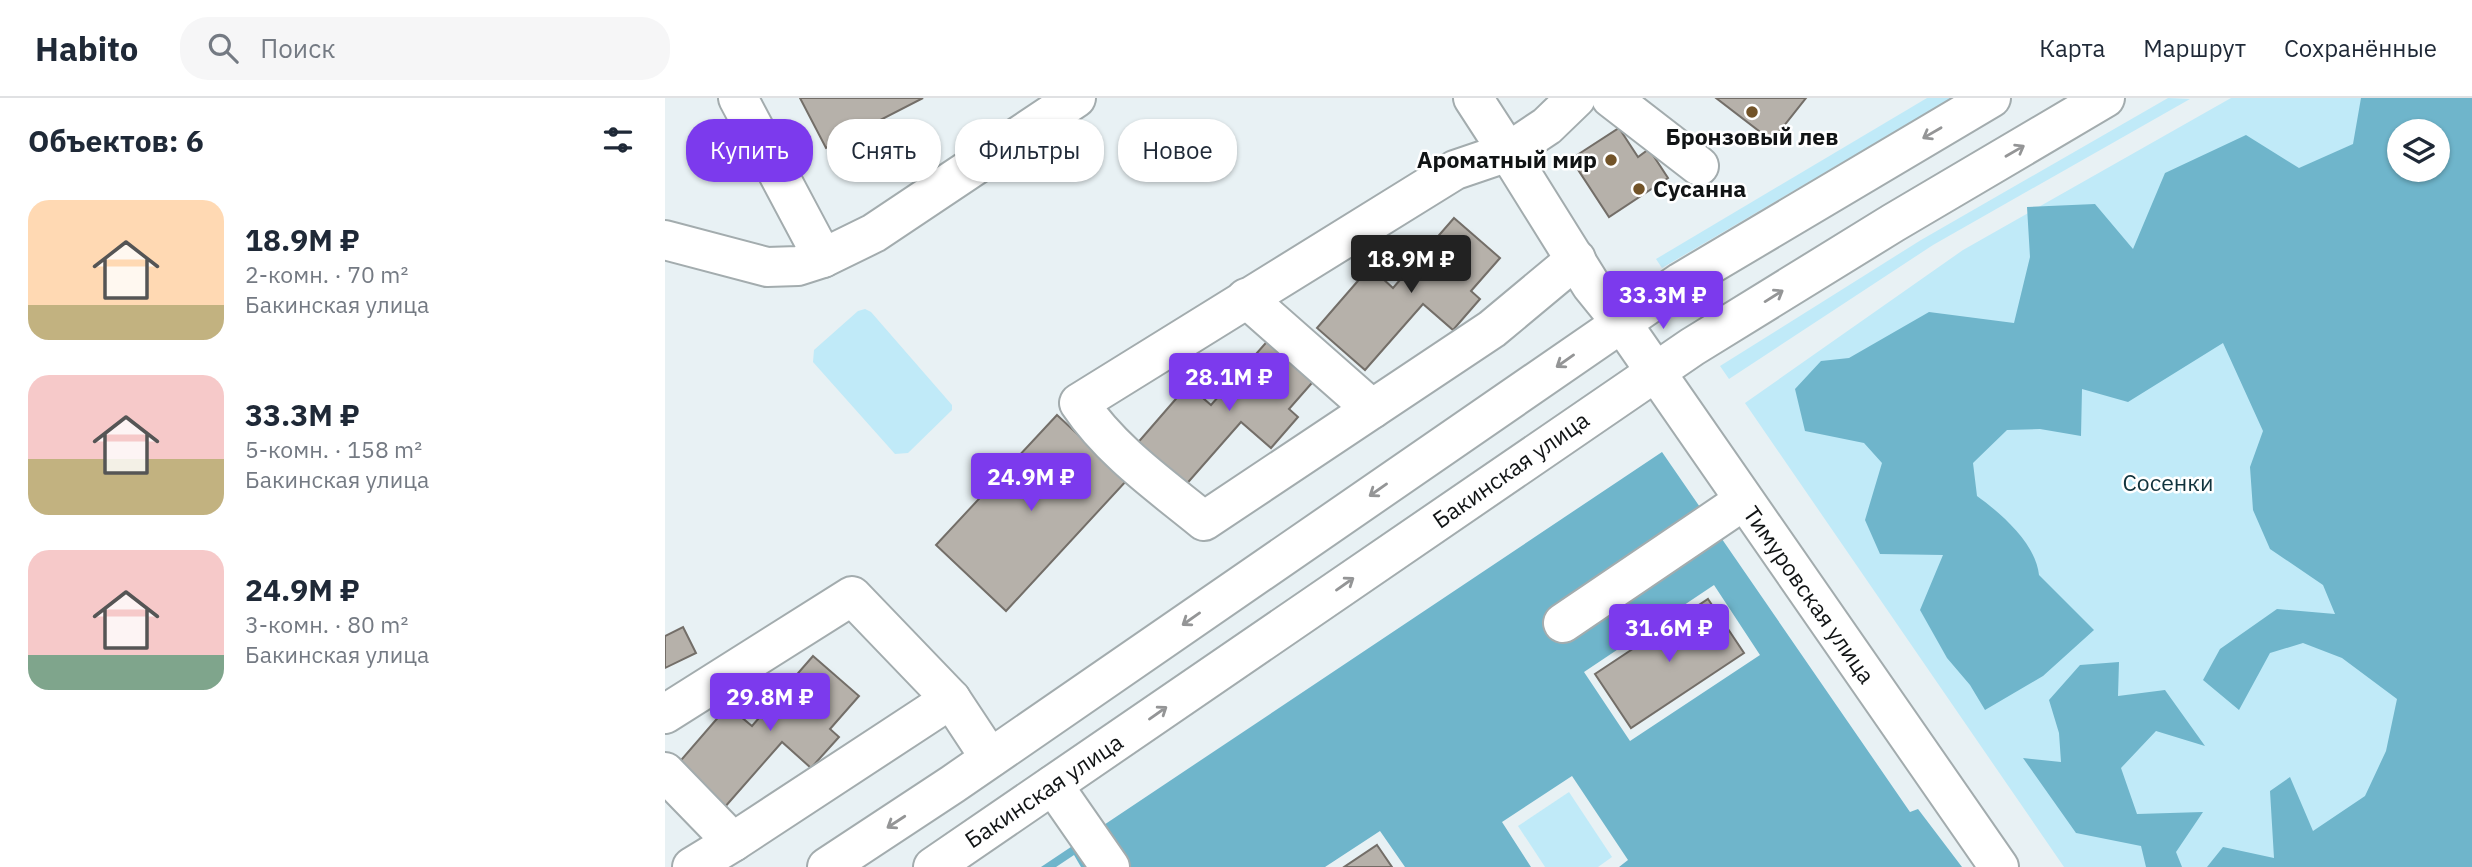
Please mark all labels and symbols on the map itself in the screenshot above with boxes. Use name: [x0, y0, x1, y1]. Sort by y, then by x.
marker: Бронзовый лев: [1744, 104, 1760, 120]
place label: Бронзовый лев: [1666, 121, 1838, 151]
one-way arrow: [1923, 126, 1943, 140]
place label: Ароматный мир: [1417, 144, 1597, 174]
one-way arrow: [2005, 144, 2025, 158]
marker: Ароматный мир: [1603, 152, 1619, 168]
place label: Сусанна: [1653, 173, 1746, 203]
marker: Сусанна: [1631, 181, 1647, 197]
pin: 18.9M ₽: [1346, 236, 1476, 295]
pin: 33.3M ₽: [1598, 272, 1728, 331]
one-way arrow: [1764, 289, 1784, 303]
pin: 28.1M ₽: [1164, 354, 1294, 413]
one-way arrow: [1556, 354, 1575, 368]
street label: Бакинская улица: [1426, 404, 1595, 534]
pin: 24.9M ₽: [966, 454, 1096, 513]
park label: Сосенки: [2123, 467, 2213, 497]
one-way arrow: [1369, 483, 1388, 497]
street label: Тимуровская улица: [1737, 500, 1882, 689]
one-way arrow: [1335, 577, 1354, 591]
pin: 31.6M ₽: [1604, 604, 1734, 664]
one-way arrow: [1182, 612, 1201, 626]
pin: 29.8M ₽: [705, 674, 835, 733]
one-way arrow: [1148, 706, 1167, 720]
street label: Бакинская улица: [959, 726, 1128, 854]
one-way arrow: [887, 814, 906, 829]

